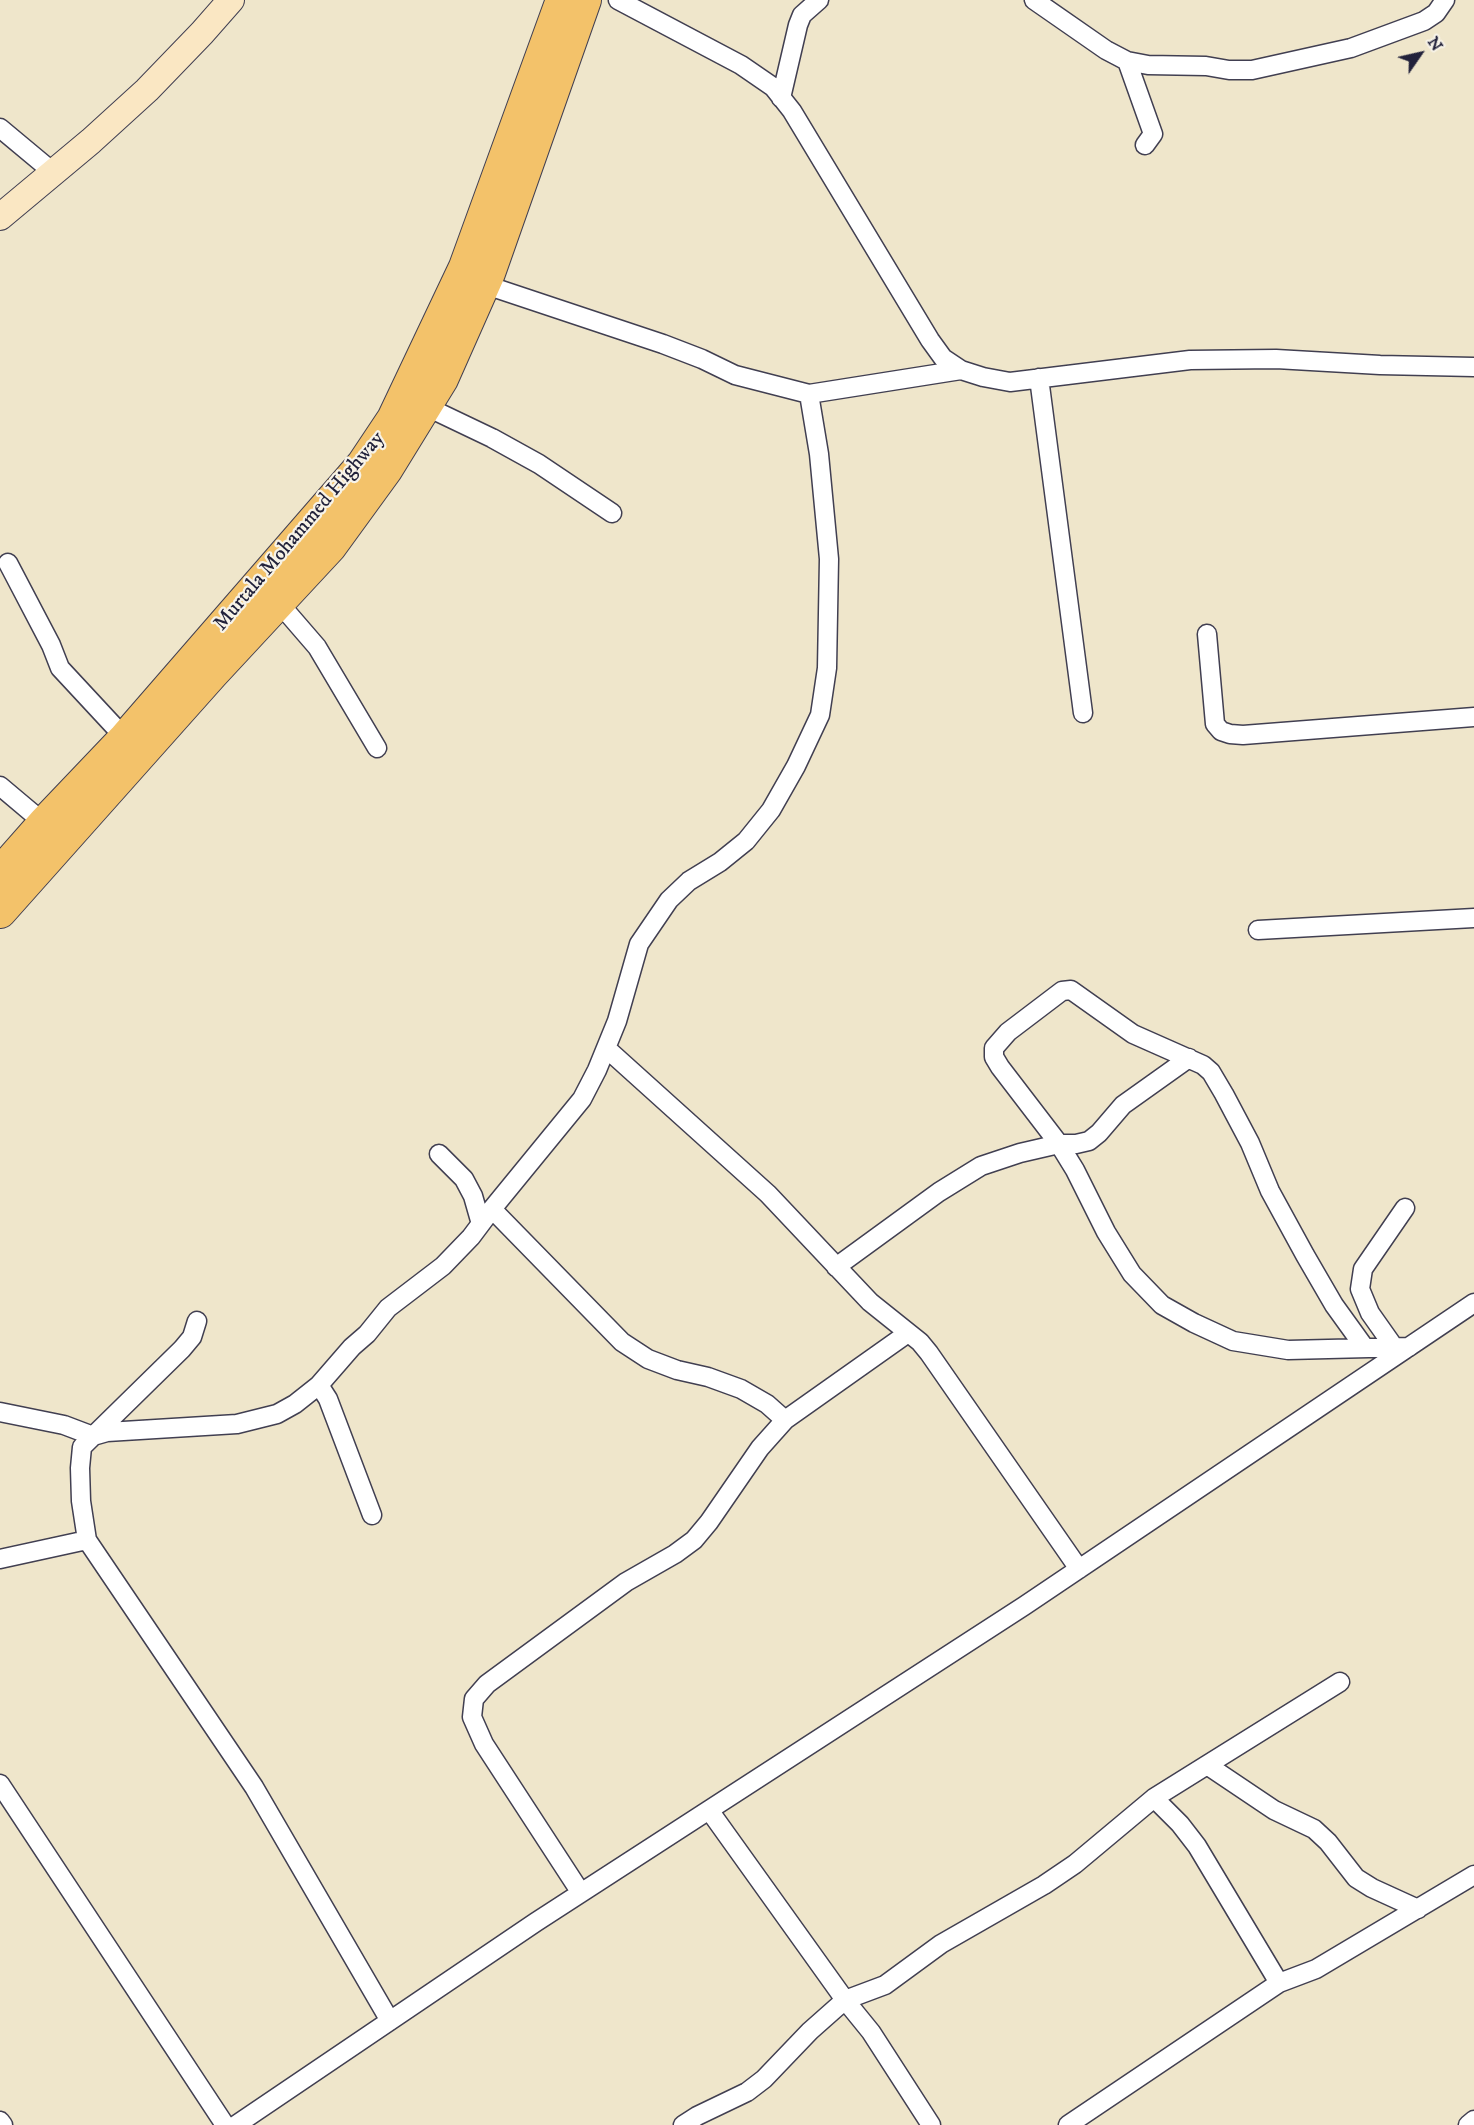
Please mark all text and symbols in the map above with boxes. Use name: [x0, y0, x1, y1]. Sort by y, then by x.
north arrow: [1390, 24, 1450, 84]
text: N: [1423, 33, 1447, 55]
street label: Murtala Mohammed Highway: [209, 427, 391, 637]

